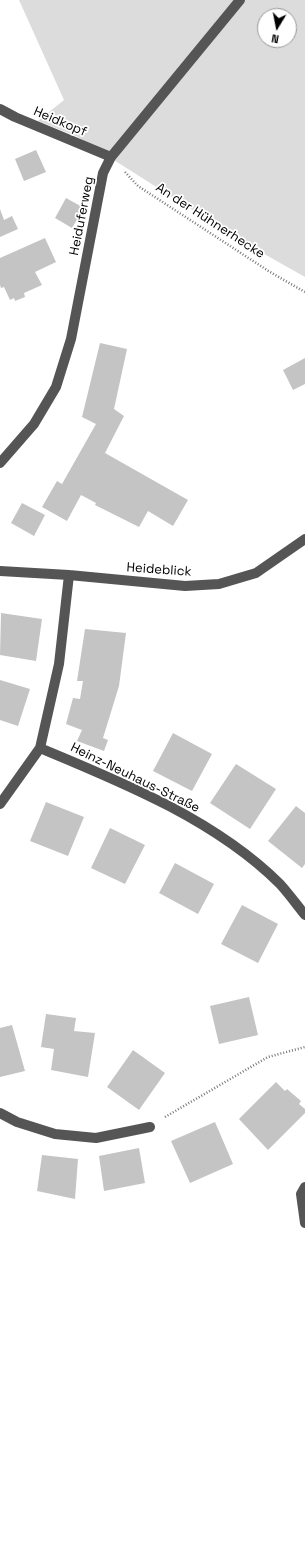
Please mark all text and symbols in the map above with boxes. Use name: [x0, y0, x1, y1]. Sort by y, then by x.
north arrow: [257, 8, 297, 48]
text: N: [270, 31, 280, 46]
street label: Heidkopf: [31, 104, 89, 140]
street label: Heiduferweg: [67, 175, 97, 257]
street label: An der Hühnerhecke: [153, 180, 267, 262]
street label: Heideblick: [126, 560, 192, 580]
street label: Heinz-Neuhaus-Straße: [68, 740, 202, 816]

